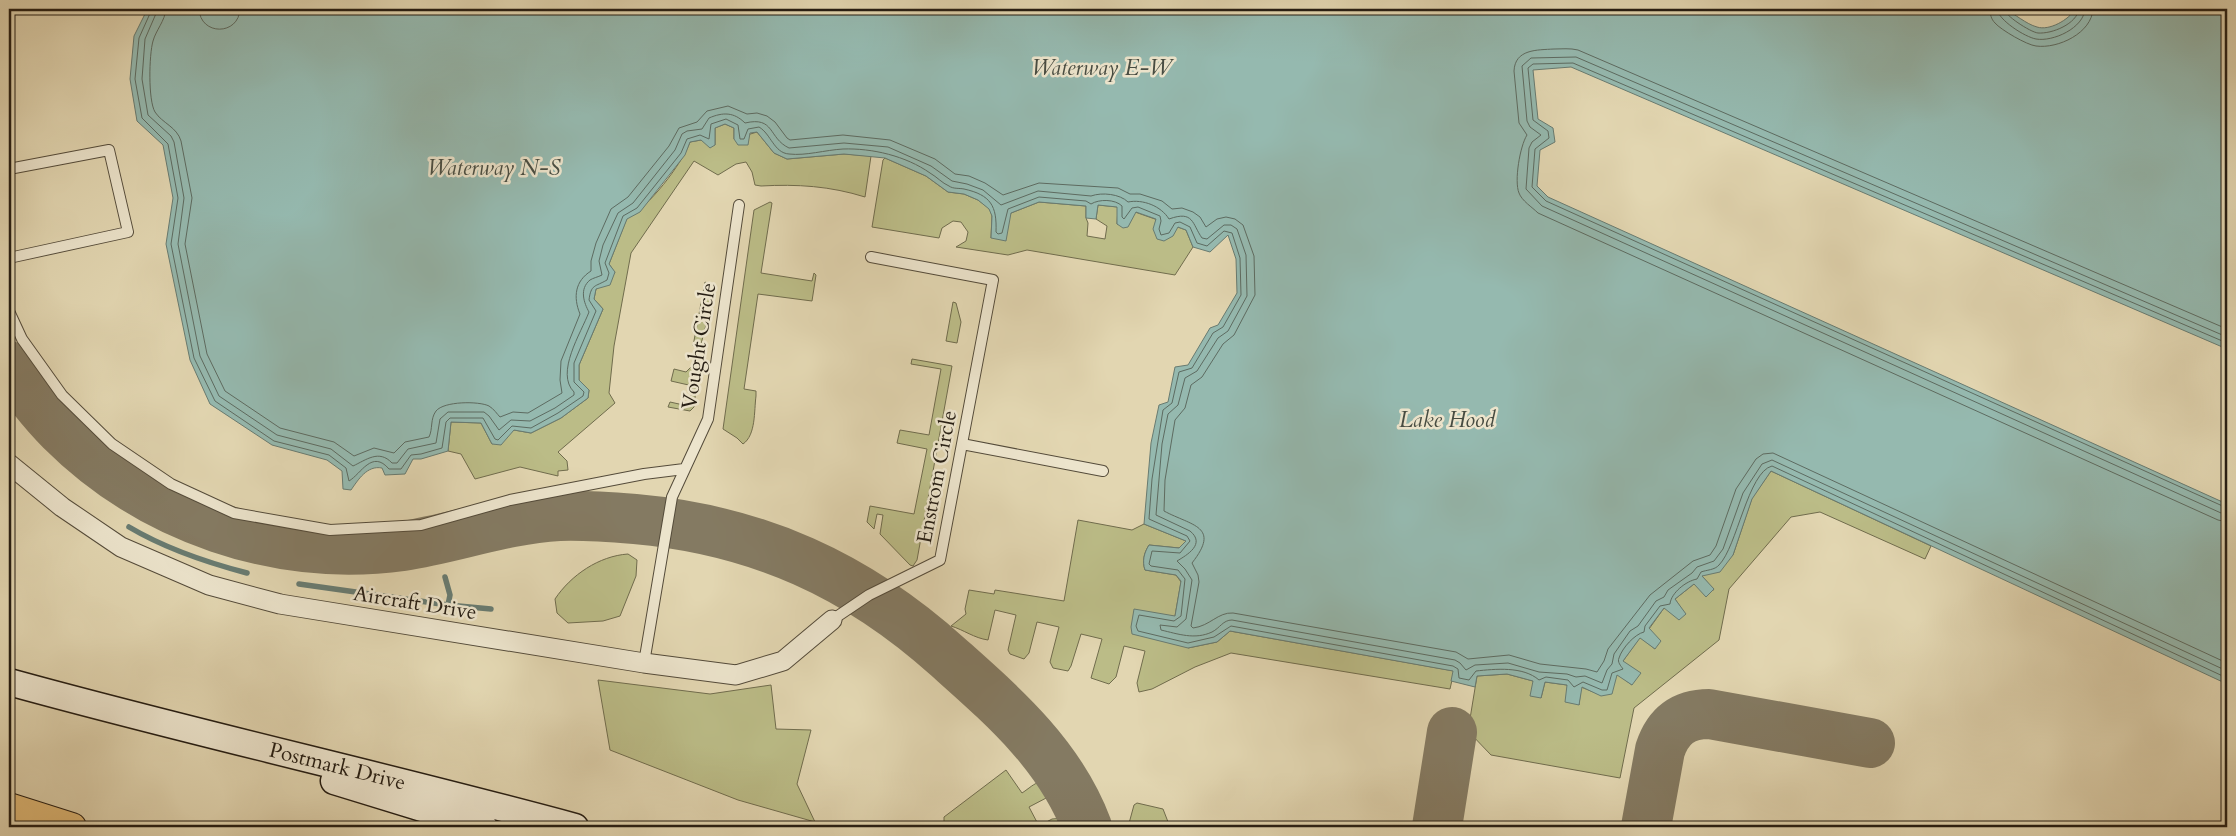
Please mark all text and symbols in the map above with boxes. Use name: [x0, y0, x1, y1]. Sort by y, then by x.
water label: Waterway E-W: [1032, 53, 1174, 83]
water label: Waterway N-S: [427, 153, 561, 183]
street label: Vought Circle: [675, 281, 723, 411]
water label: Lake Hood: [1399, 405, 1496, 435]
street label: Enstrom Circle: [910, 408, 964, 546]
street label: Aircraft Drive: [351, 579, 479, 627]
street label: Postmark Drive: [266, 735, 409, 797]

